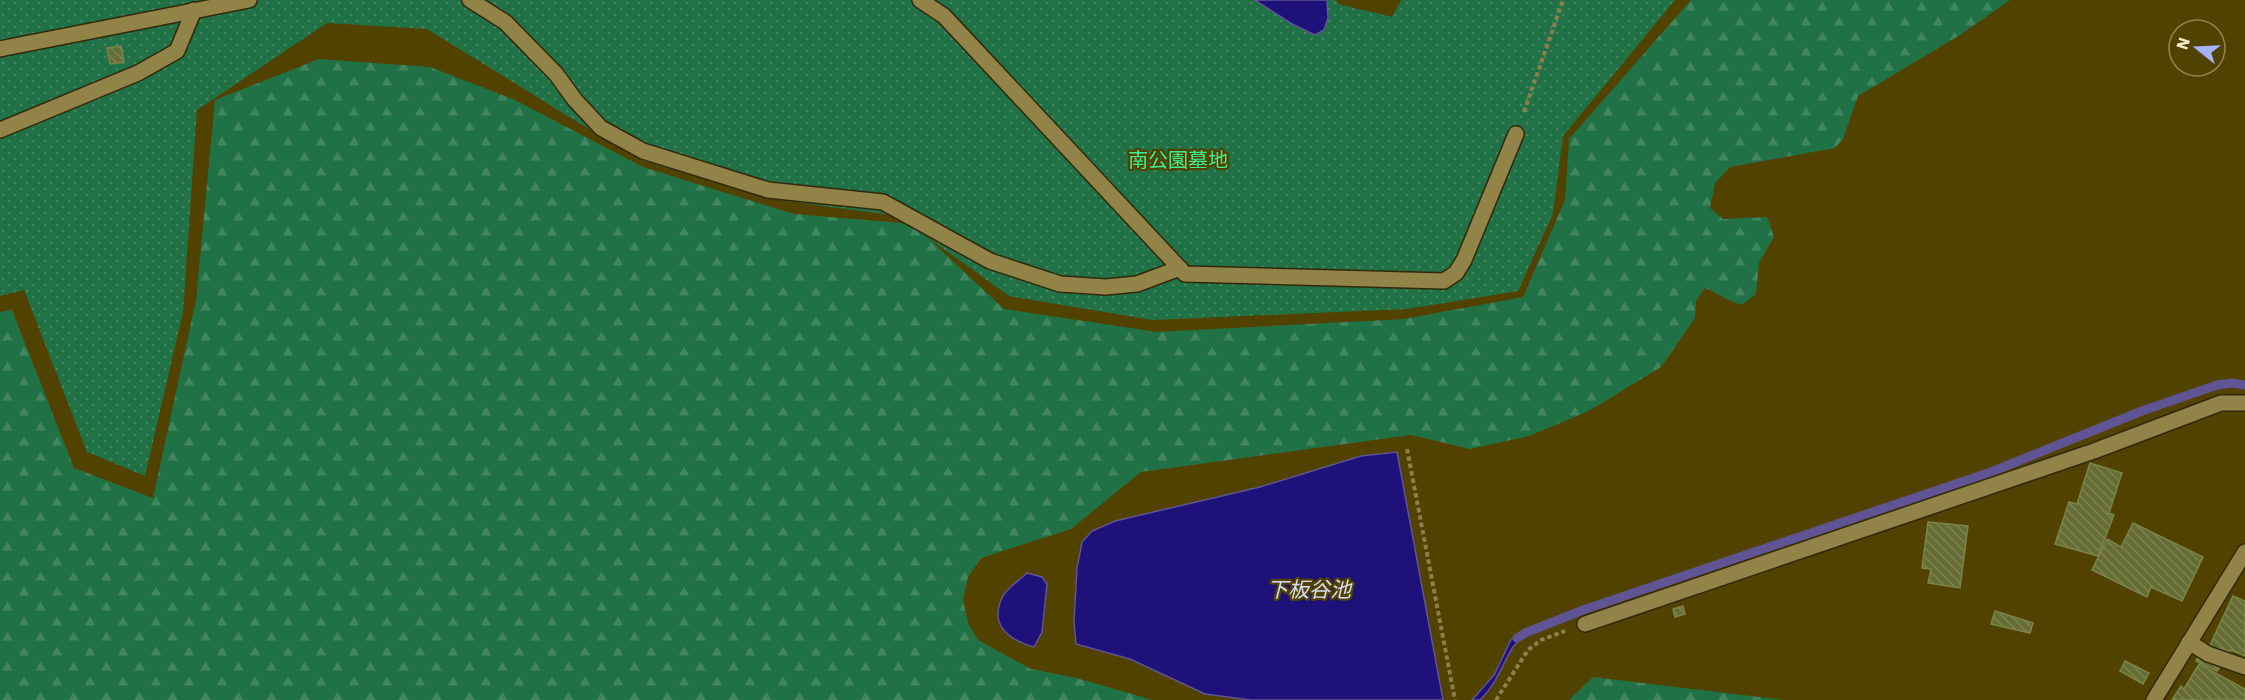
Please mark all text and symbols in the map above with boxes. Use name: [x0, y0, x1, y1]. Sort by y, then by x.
north arrow: [2167, 18, 2227, 78]
text: N: [2171, 35, 2194, 52]
park label: 南公園墓地: [1128, 146, 1228, 173]
water label: 下板谷池: [1267, 575, 1353, 603]

